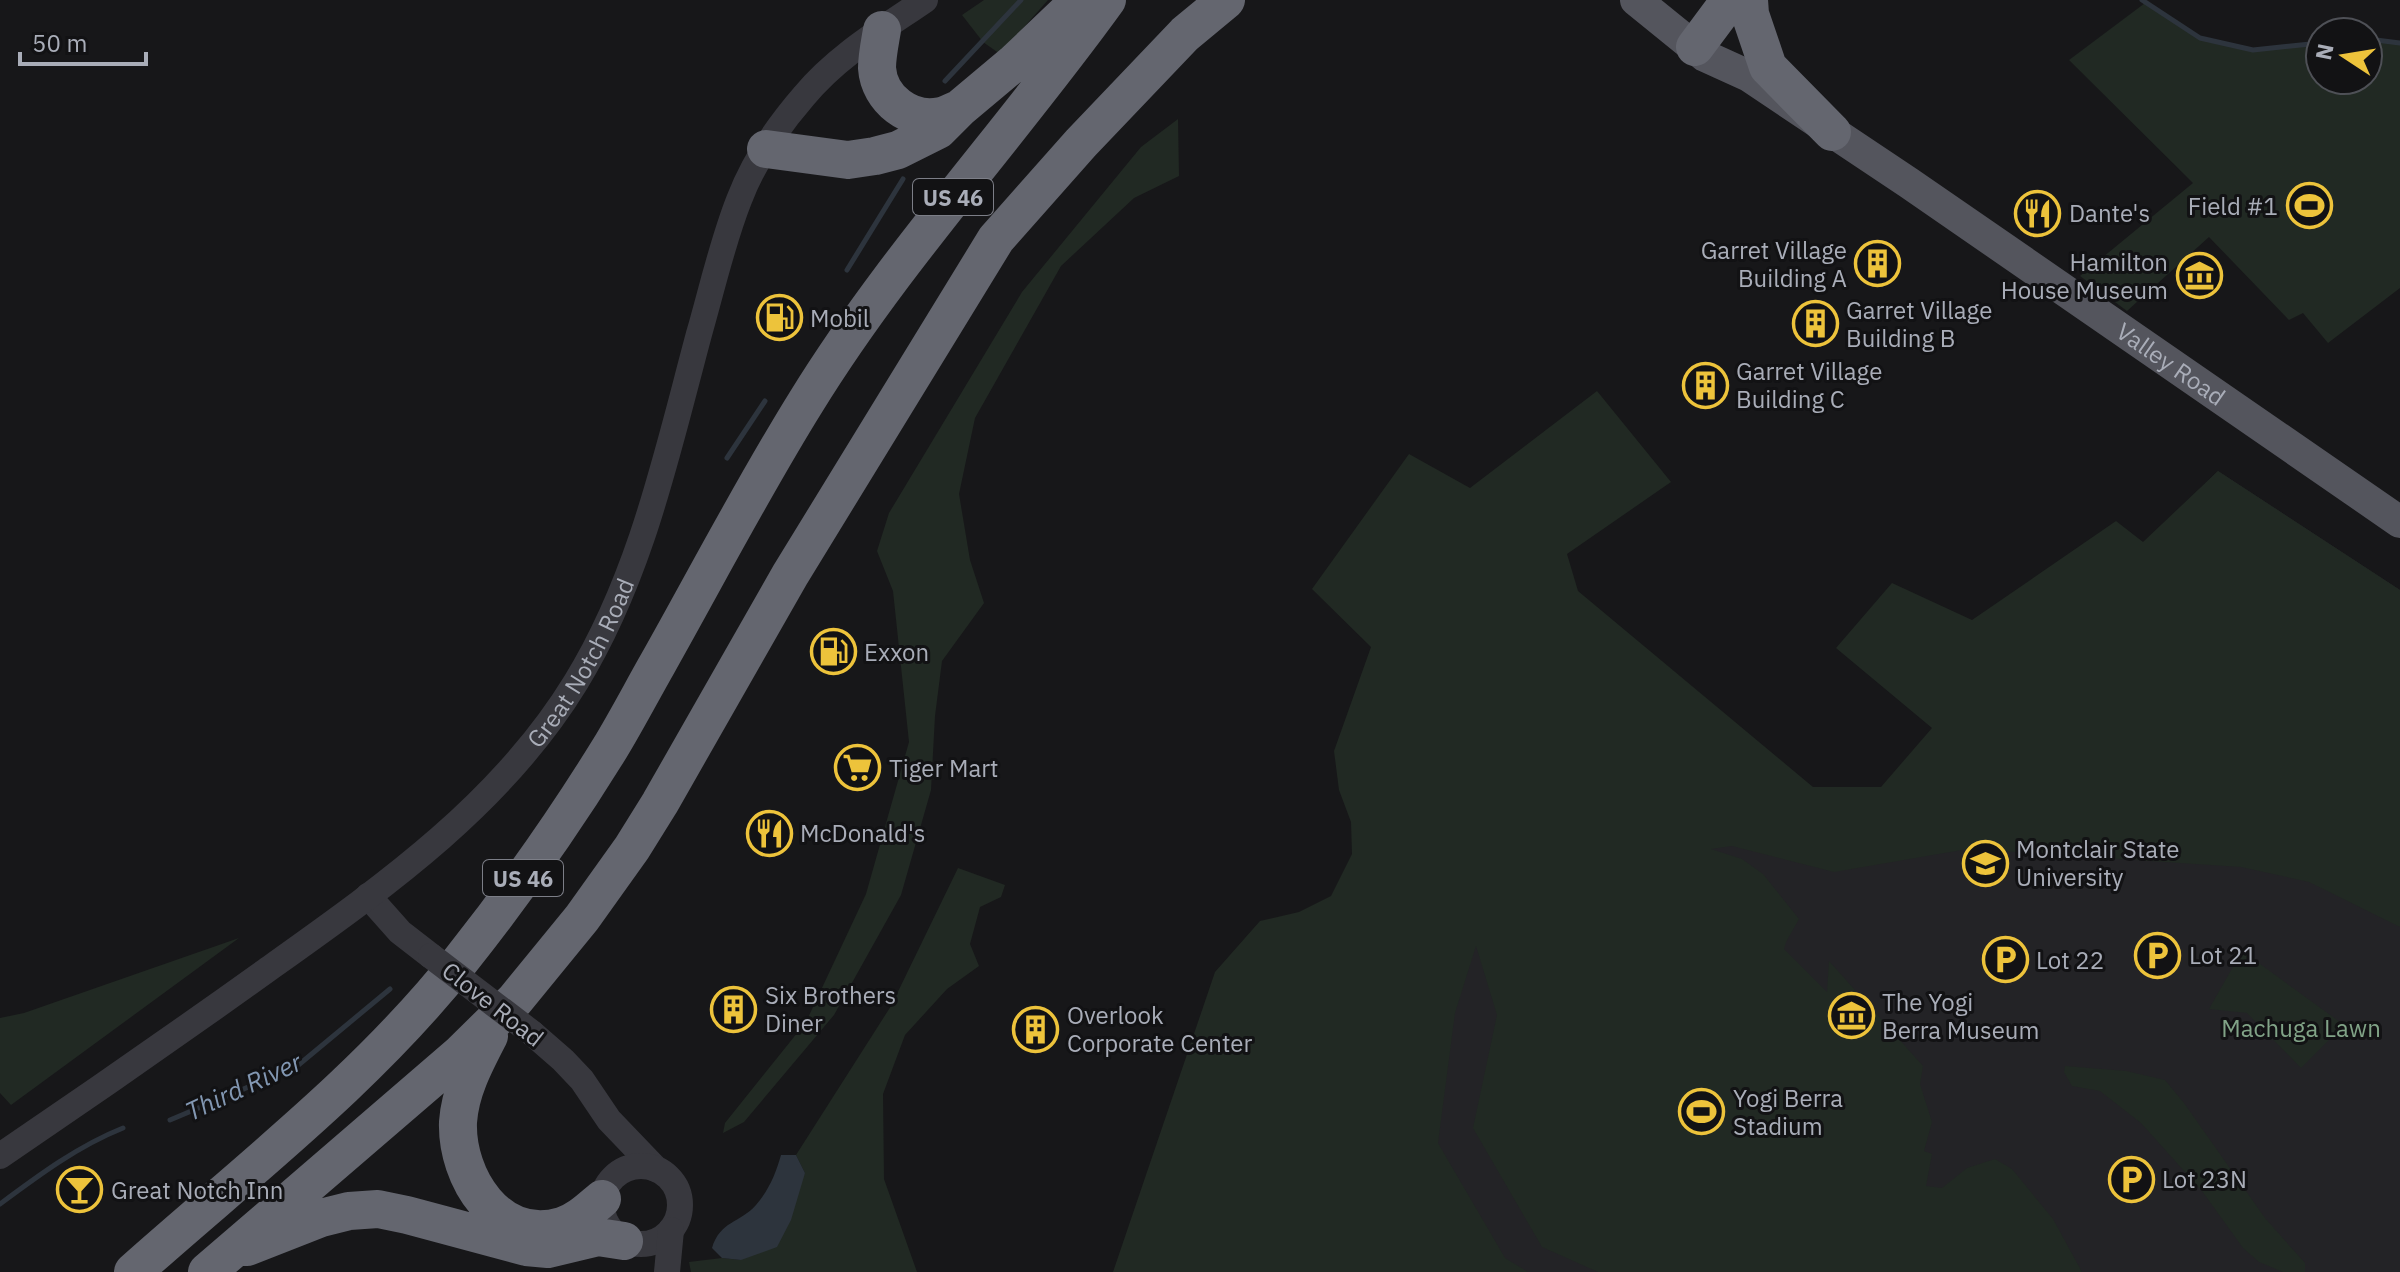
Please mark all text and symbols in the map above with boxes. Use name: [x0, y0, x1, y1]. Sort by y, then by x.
scale bar: [20, 16, 146, 66]
north arrow: [2304, 16, 2384, 96]
text: 50 m: [32, 27, 87, 59]
text: N: [2308, 41, 2340, 63]
road number: US 46: [913, 179, 993, 215]
sports icon: Field #1: [2285, 182, 2333, 230]
restaurant icon: Dante's: [2014, 189, 2062, 237]
place label: Field #1: [2188, 190, 2278, 222]
place label: Dante's: [2069, 197, 2150, 229]
place label: Garret Village Building A: [1701, 234, 1847, 294]
building icon: Garret Village Building A: [1854, 240, 1902, 288]
place label: Hamilton House Museum: [2001, 246, 2168, 306]
museum icon: Hamilton House Museum: [2175, 252, 2223, 300]
fuel station icon: Mobil: [755, 294, 803, 342]
place label: Garret Village Building B: [1846, 294, 1992, 354]
building icon: Garret Village Building B: [1791, 300, 1839, 348]
place label: Mobil: [810, 302, 869, 334]
street label: Valley Road: [2110, 315, 2232, 413]
place label: Garret Village Building C: [1736, 355, 1882, 415]
building icon: Garret Village Building C: [1681, 361, 1729, 409]
street label: Great Notch Road: [519, 573, 641, 754]
fuel station icon: Exxon: [809, 628, 857, 676]
place label: Exxon: [864, 636, 929, 668]
supermarket icon: Tiger Mart: [834, 744, 882, 792]
place label: Tiger Mart: [889, 752, 999, 784]
restaurant icon: McDonald's: [745, 809, 793, 857]
place label: McDonald's: [800, 817, 926, 849]
place label: Montclair State University: [2016, 833, 2179, 893]
school or university icon: Montclair State University: [1961, 839, 2009, 887]
road number: US 46: [483, 860, 563, 896]
parking icon: Lot 21: [2134, 931, 2182, 979]
parking icon: Lot 22: [1981, 936, 2029, 984]
place label: Lot 21: [2189, 939, 2257, 971]
place label: Lot 22: [2036, 944, 2104, 976]
street label: Clove Road: [436, 954, 550, 1054]
place label: Six Brothers Diner: [765, 979, 896, 1039]
building icon: Six Brothers Diner: [710, 985, 758, 1033]
place label: The Yogi Berra Museum: [1882, 986, 2039, 1046]
museum icon: The Yogi Berra Museum: [1827, 992, 1875, 1040]
place label: Overlook Corporate Center: [1067, 999, 1252, 1059]
building icon: Overlook Corporate Center: [1012, 1005, 1060, 1053]
park label: Machuga Lawn: [2221, 1012, 2381, 1044]
water label: Third River: [179, 1044, 308, 1128]
place label: Yogi Berra Stadium: [1733, 1082, 1843, 1142]
sports icon: Yogi Berra Stadium: [1678, 1088, 1726, 1136]
parking icon: Lot 23N: [2107, 1155, 2155, 1203]
place label: Lot 23N: [2162, 1163, 2247, 1195]
bar icon: Great Notch Inn: [56, 1166, 104, 1214]
place label: Great Notch Inn: [111, 1174, 283, 1206]

